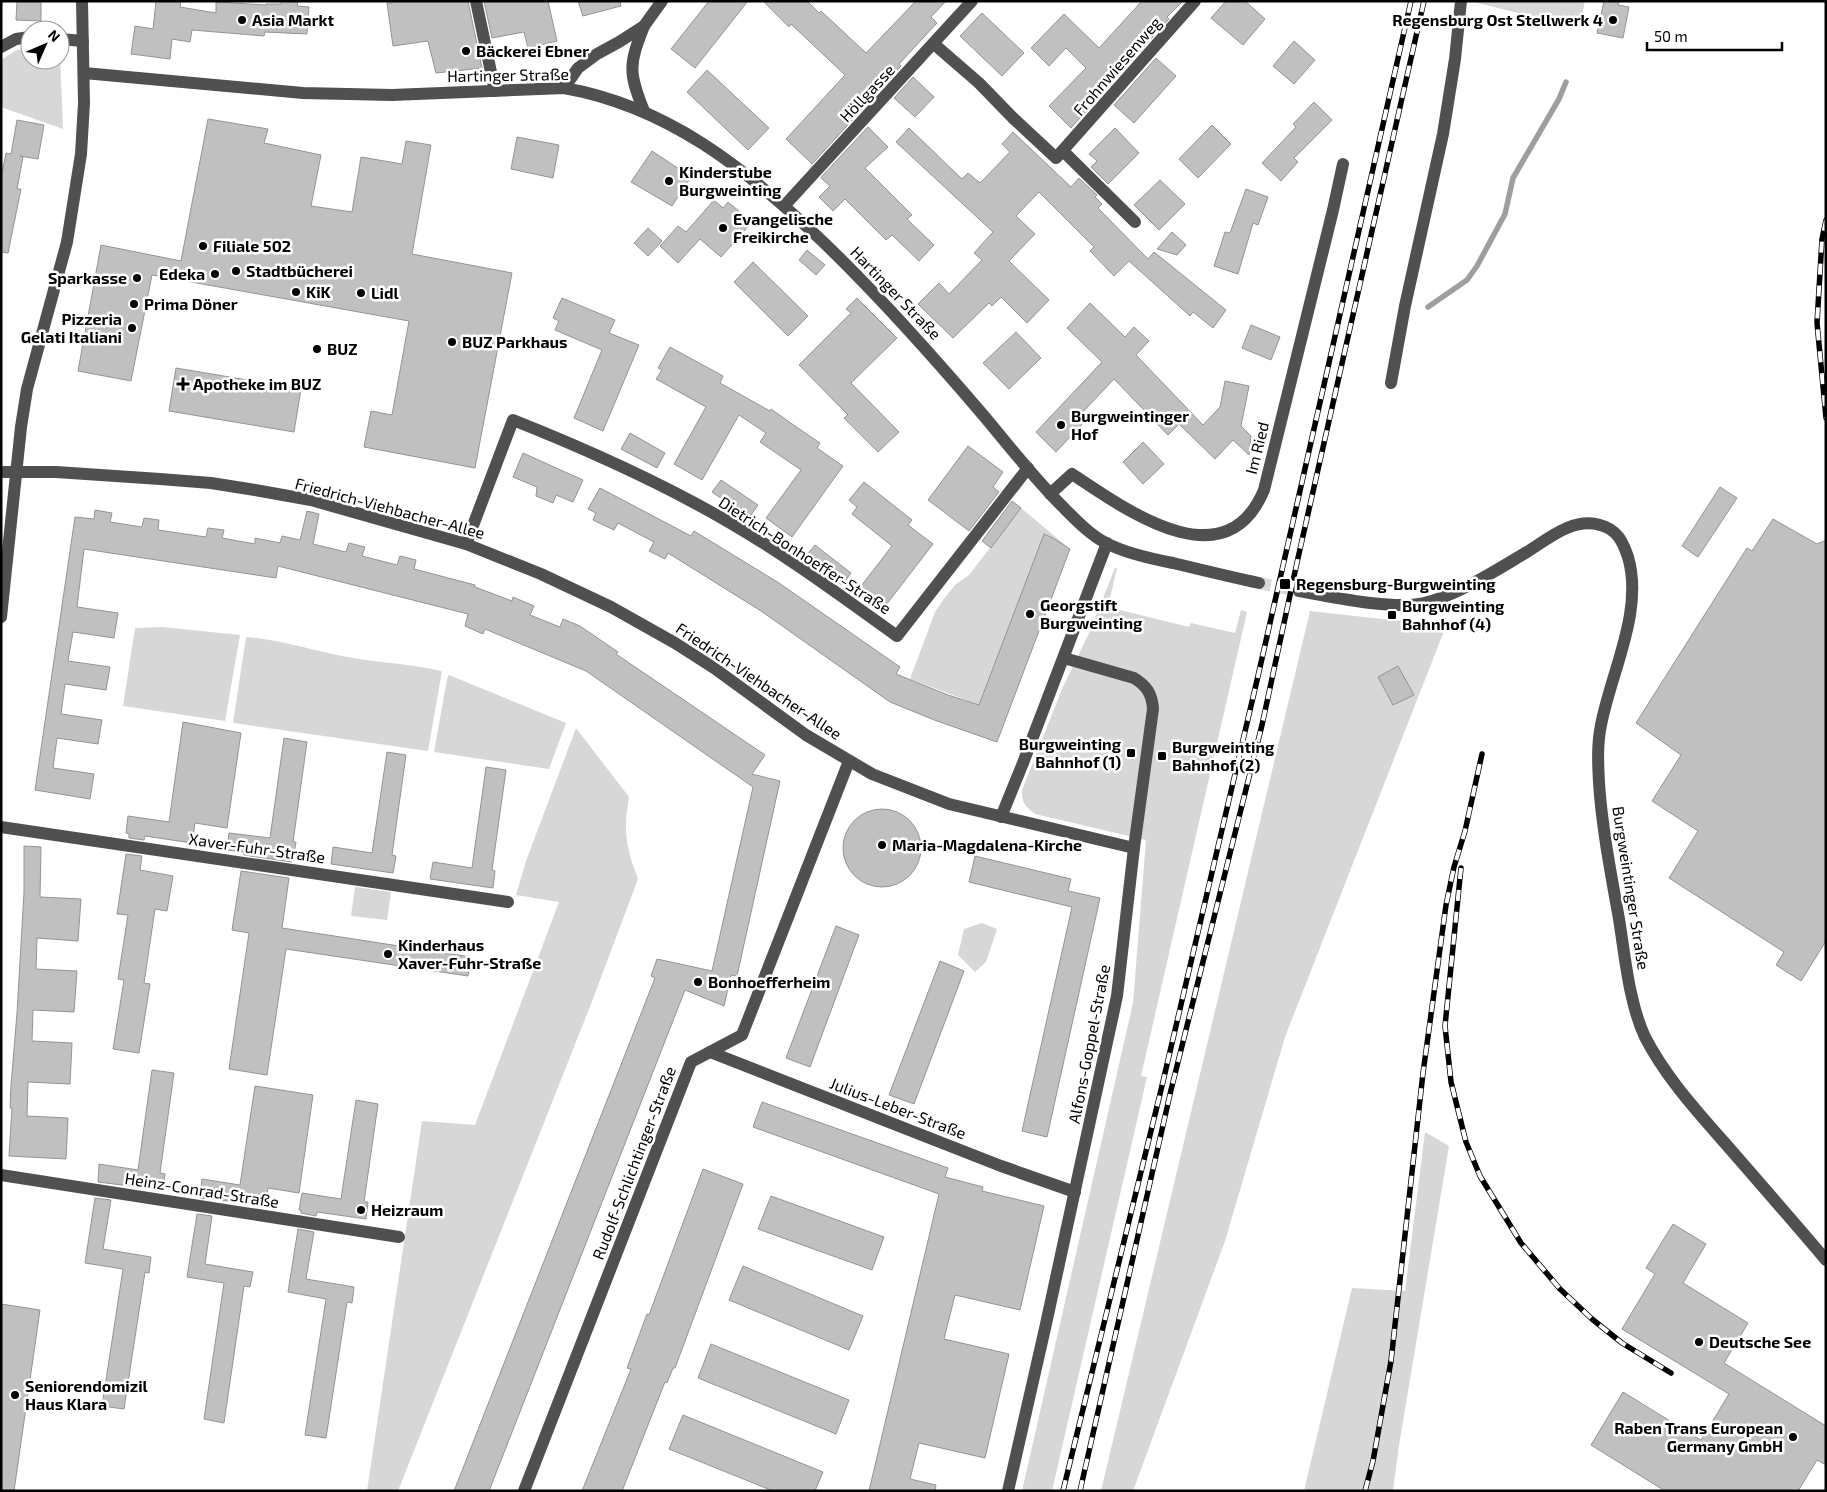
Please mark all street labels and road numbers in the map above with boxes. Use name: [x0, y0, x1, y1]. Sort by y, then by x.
street label: Frohnwiesenweg: [1069, 12, 1165, 119]
street label: Höllgasse: [835, 60, 898, 125]
street label: Hartinger Straße: [447, 64, 569, 85]
street label: Hartinger Straße: [847, 242, 946, 343]
street label: Im Ried: [1241, 420, 1272, 476]
street label: Friedrich-Viehbacher-Allee: [293, 473, 487, 542]
street label: Dietrich-Bonhoeffer-Straße: [716, 492, 895, 617]
street label: Friedrich-Viehbacher-Allee: [673, 618, 846, 743]
street label: Burgweintinger Straße: [1609, 805, 1654, 971]
street label: Xaver-Fuhr-Straße: [188, 829, 326, 866]
street label: Alfons-Goppel-Straße: [1064, 963, 1113, 1125]
street label: Rudolf-Schlichtinger-Straße: [588, 1063, 679, 1262]
street label: Julius-Leber-Straße: [827, 1073, 969, 1142]
street label: Heinz-Conrad-Straße: [124, 1168, 281, 1211]

